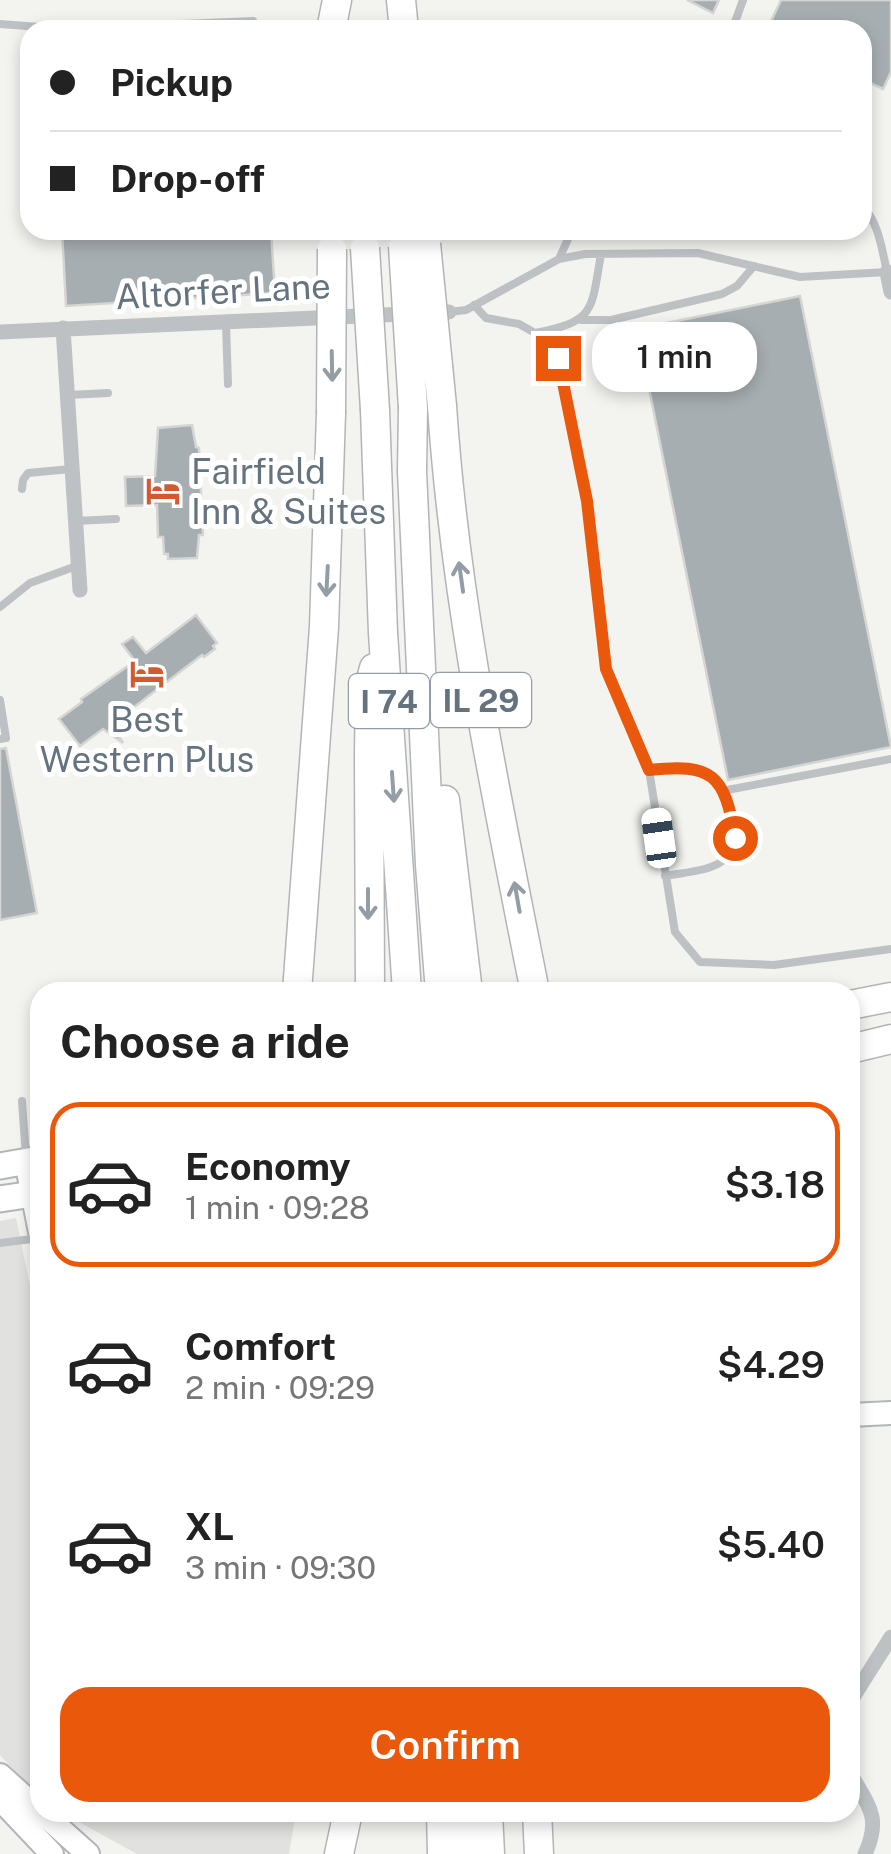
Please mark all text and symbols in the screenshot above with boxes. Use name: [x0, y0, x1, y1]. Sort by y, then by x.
text: Pickup: [110, 60, 233, 105]
text: Drop-off: [110, 156, 265, 201]
street label: Altorfer Lane: [114, 265, 332, 317]
callout: 1 min: [593, 323, 758, 393]
route end: [536, 336, 581, 381]
text: 1 min: [636, 338, 713, 375]
one-way arrow: [322, 350, 341, 382]
place label: Fairfield Inn & Suites: [191, 451, 386, 532]
hotel icon: Fairfield Inn & Suites: [144, 472, 182, 510]
one-way arrow: [452, 561, 470, 593]
one-way arrow: [317, 564, 336, 596]
hotel icon: Best Western Plus: [128, 655, 166, 693]
road number: IL 29: [431, 673, 531, 727]
road number: I 74: [349, 674, 429, 728]
place label: Best Western Plus: [40, 699, 254, 780]
one-way arrow: [384, 771, 403, 803]
car: [640, 806, 678, 870]
route start: [713, 816, 758, 861]
one-way arrow: [507, 881, 526, 913]
one-way arrow: [358, 886, 378, 919]
text: Choose a ride: [60, 1015, 350, 1068]
icon: car: [65, 1140, 155, 1230]
text: Economy: [185, 1144, 351, 1189]
text: $3.18: [724, 1162, 825, 1207]
text: 1 min · 09:28: [185, 1189, 370, 1226]
icon: car: [65, 1320, 155, 1410]
text: Comfort: [185, 1324, 336, 1369]
text: $4.29: [717, 1342, 825, 1387]
text: 2 min · 09:29: [185, 1369, 375, 1406]
icon: car: [65, 1500, 155, 1590]
text: XL: [185, 1504, 234, 1549]
text: $5.40: [717, 1522, 825, 1567]
text: 3 min · 09:30: [185, 1549, 376, 1586]
button: Confirm: [60, 1687, 830, 1802]

